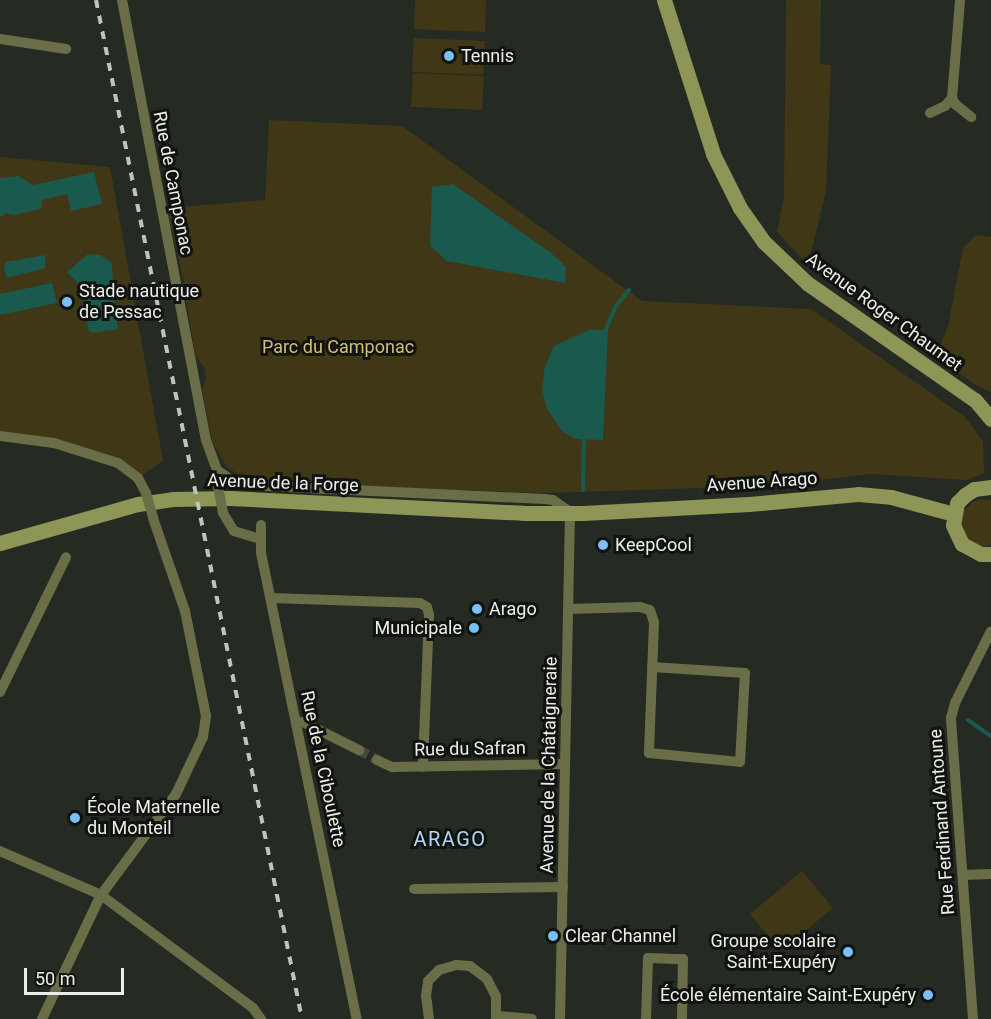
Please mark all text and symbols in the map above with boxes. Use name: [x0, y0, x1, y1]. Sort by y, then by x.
place label: Tennis: [461, 45, 514, 67]
marker: Tennis: [442, 49, 456, 63]
street label: Rue de Camponac: [148, 109, 198, 257]
street label: Avenue Roger Chaumet: [802, 248, 966, 376]
place label: Stade nautique de Pessac: [79, 281, 199, 324]
marker: Stade nautique de Pessac: [60, 295, 74, 309]
park label: Parc du Camponac: [262, 336, 414, 358]
street label: Avenue Arago: [706, 467, 818, 497]
street label: Avenue de la Forge: [207, 470, 359, 496]
place label: KeepCool: [615, 534, 692, 556]
marker: KeepCool: [596, 538, 610, 552]
place label: Arago: [489, 598, 537, 620]
marker: Arago: [470, 602, 484, 616]
place label: Municipale: [374, 617, 462, 639]
marker: Municipale: [467, 621, 481, 635]
street label: Avenue de la Châtaigneraie: [536, 657, 562, 873]
street label: Rue de la Ciboulette: [296, 689, 350, 849]
street label: Rue Ferdinand Antoune: [925, 728, 959, 916]
street label: Rue du Safran: [414, 737, 526, 761]
place label: École Maternelle du Monteil: [87, 797, 220, 840]
marker: École Maternelle du Monteil: [68, 811, 82, 825]
district label: ARAGO: [413, 827, 487, 851]
place label: Clear Channel: [565, 925, 676, 947]
marker: Clear Channel: [546, 929, 560, 943]
place label: Groupe scolaire Saint-Exupéry: [711, 931, 836, 974]
marker: Groupe scolaire Saint-Exupéry: [841, 945, 855, 959]
scale bar: [27, 956, 128, 994]
text: 50 m: [35, 968, 75, 989]
place label: École élémentaire Saint-Exupéry: [660, 984, 916, 1006]
marker: École élémentaire Saint-Exupéry: [921, 988, 935, 1002]

